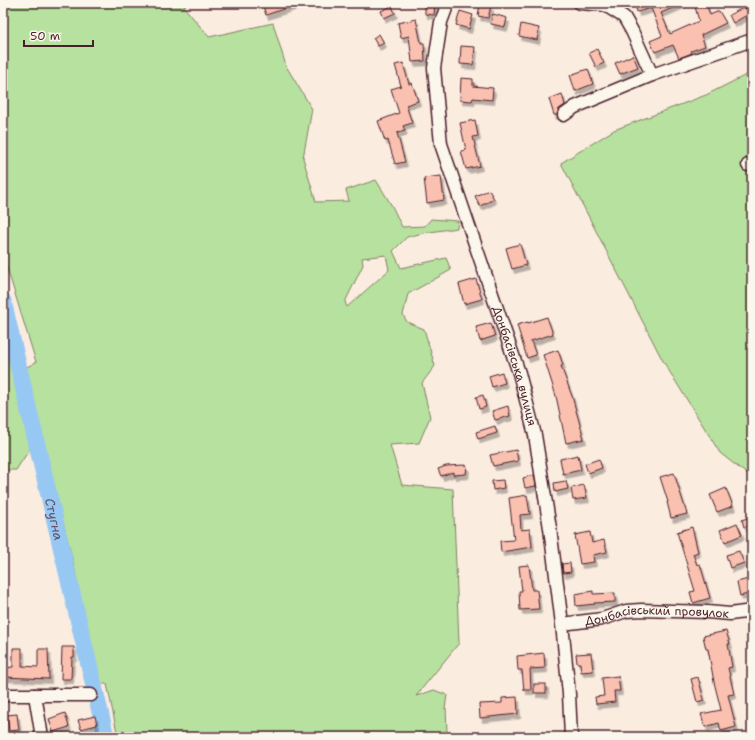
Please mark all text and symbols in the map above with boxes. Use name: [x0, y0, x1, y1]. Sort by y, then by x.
scale bar: [24, 22, 93, 48]
text: 50 m: [30, 28, 60, 44]
street label: Донбасівська вулиця: [489, 304, 540, 428]
water label: Стугна: [41, 496, 67, 542]
street label: Донбасівський провулок: [584, 602, 730, 629]

